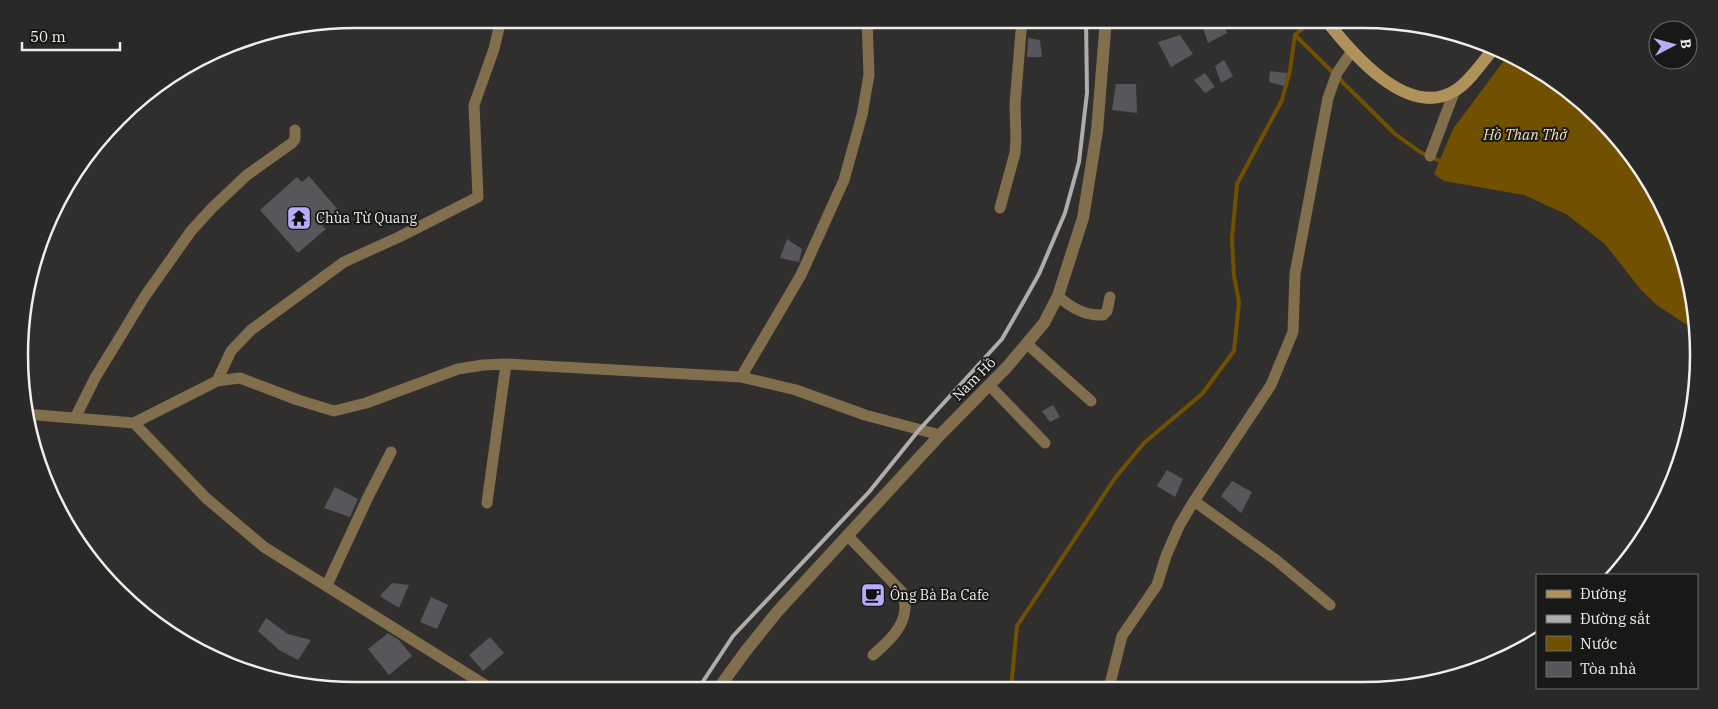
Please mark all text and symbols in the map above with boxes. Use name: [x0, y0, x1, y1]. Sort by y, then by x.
scale bar: [22, 20, 120, 52]
north arrow: [1648, 20, 1698, 70]
text: 50 m: [30, 27, 66, 46]
text: B: [1676, 38, 1695, 50]
water label: Hồ Than Thở: [1482, 125, 1568, 144]
temple icon: Chùa Từ Quang: [286, 205, 312, 231]
place label: Chùa Từ Quang: [316, 209, 417, 227]
street label: Nam Hồ: [949, 353, 1000, 404]
legend: [1536, 574, 1698, 689]
cafe icon: Ông Bà Ba Cafe: [860, 582, 886, 608]
text: Đường: [1580, 584, 1626, 603]
place label: Ông Bà Ba Cafe: [890, 585, 989, 604]
text: Đường sắt: [1580, 609, 1650, 628]
text: Nước: [1580, 634, 1618, 653]
text: Tòa nhà: [1580, 659, 1637, 678]

